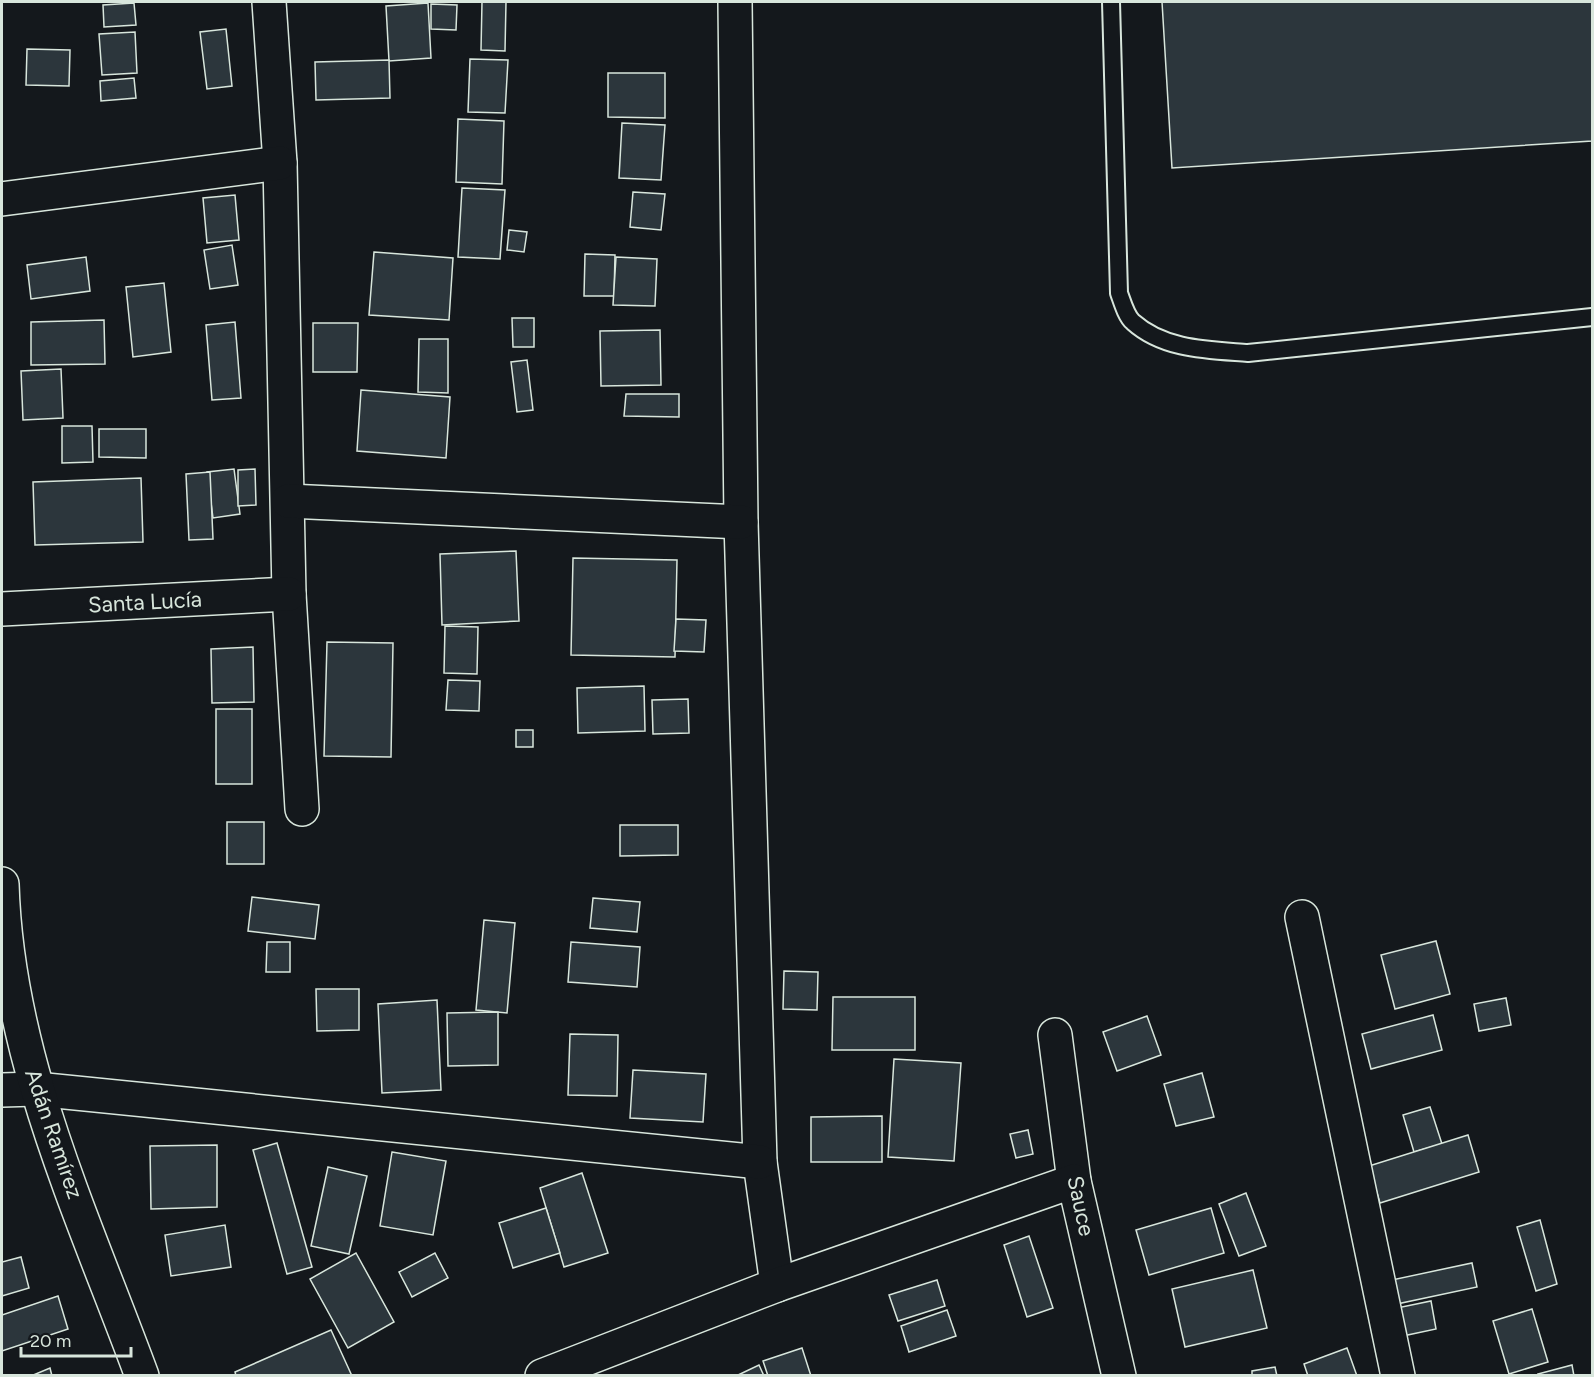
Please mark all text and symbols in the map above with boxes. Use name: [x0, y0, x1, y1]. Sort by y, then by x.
street label: Santa Lucía: [87, 586, 203, 618]
street label: Adán Ramírez: [19, 1065, 89, 1203]
street label: Sauce: [1061, 1173, 1101, 1239]
scale bar: [21, 1320, 130, 1358]
text: 20 m: [30, 1330, 71, 1352]

